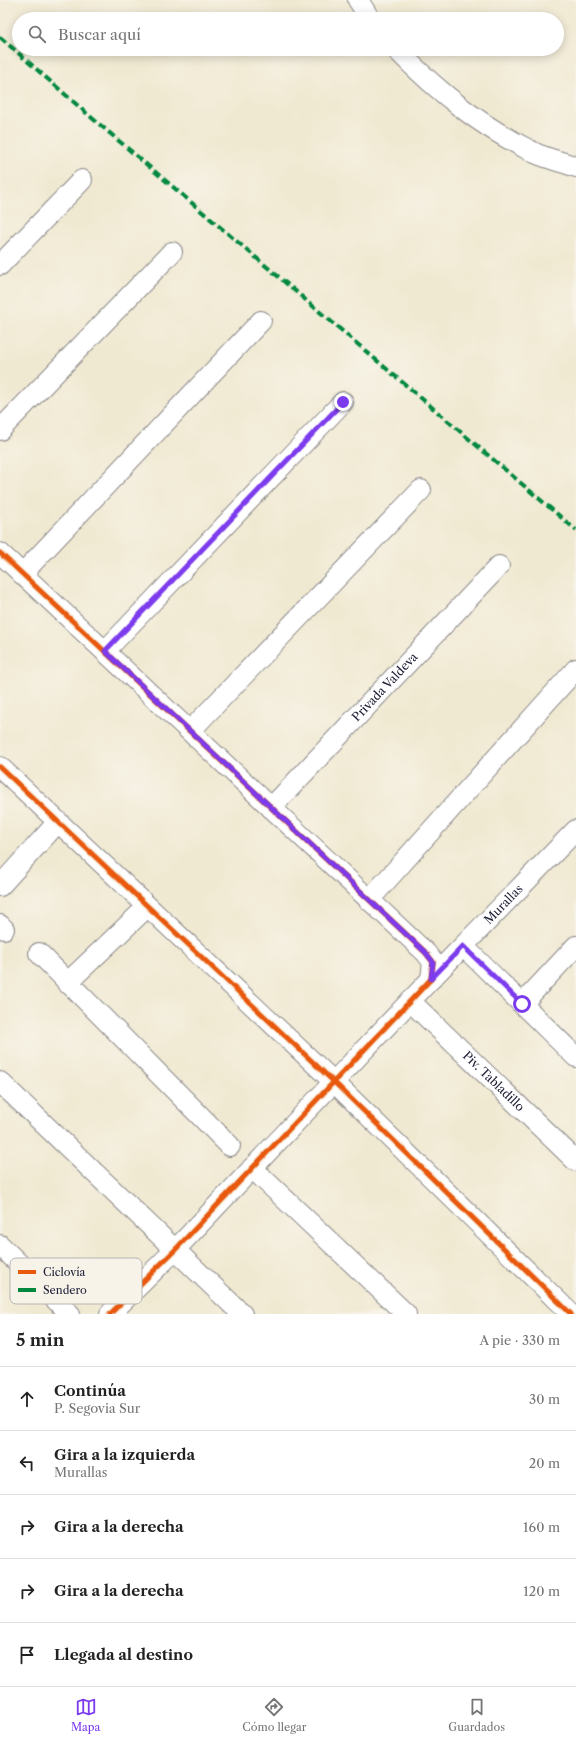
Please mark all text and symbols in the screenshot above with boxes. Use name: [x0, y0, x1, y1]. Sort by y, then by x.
search box: [12, 12, 564, 56]
icon: search: [26, 23, 48, 45]
text: Buscar aquí: [58, 25, 141, 44]
route end: [334, 393, 352, 411]
street label: Privada Valdeva: [348, 649, 421, 724]
street label: Murallas: [481, 881, 526, 927]
route start: [513, 995, 531, 1013]
street label: Piv. Tabladillo: [460, 1048, 528, 1114]
legend: [10, 1258, 142, 1304]
text: Ciclovía: [43, 1265, 86, 1279]
text: Sendero: [43, 1283, 87, 1297]
text: 5 min: [16, 1330, 64, 1350]
text: A pie · 330 m: [479, 1332, 560, 1348]
text: Continúa: [54, 1381, 126, 1400]
icon: ahead: [16, 1388, 38, 1410]
text: 30 m: [529, 1391, 560, 1407]
text: P. Segovia Sur: [54, 1400, 140, 1416]
text: Gira a la izquierda: [54, 1445, 195, 1464]
icon: left: [16, 1452, 38, 1474]
text: 20 m: [529, 1455, 560, 1471]
text: Murallas: [54, 1464, 107, 1480]
icon: right: [16, 1516, 38, 1538]
text: Gira a la derecha: [54, 1517, 184, 1536]
text: 160 m: [523, 1519, 560, 1535]
icon: right: [16, 1580, 38, 1602]
text: Gira a la derecha: [54, 1581, 184, 1600]
text: 120 m: [523, 1583, 560, 1599]
icon: arrive: [16, 1644, 38, 1666]
text: Llegada al destino: [54, 1645, 193, 1664]
tab: Mapa: [71, 1696, 100, 1734]
tab: Cómo llegar: [242, 1696, 306, 1734]
tab: Guardados: [448, 1696, 505, 1734]

